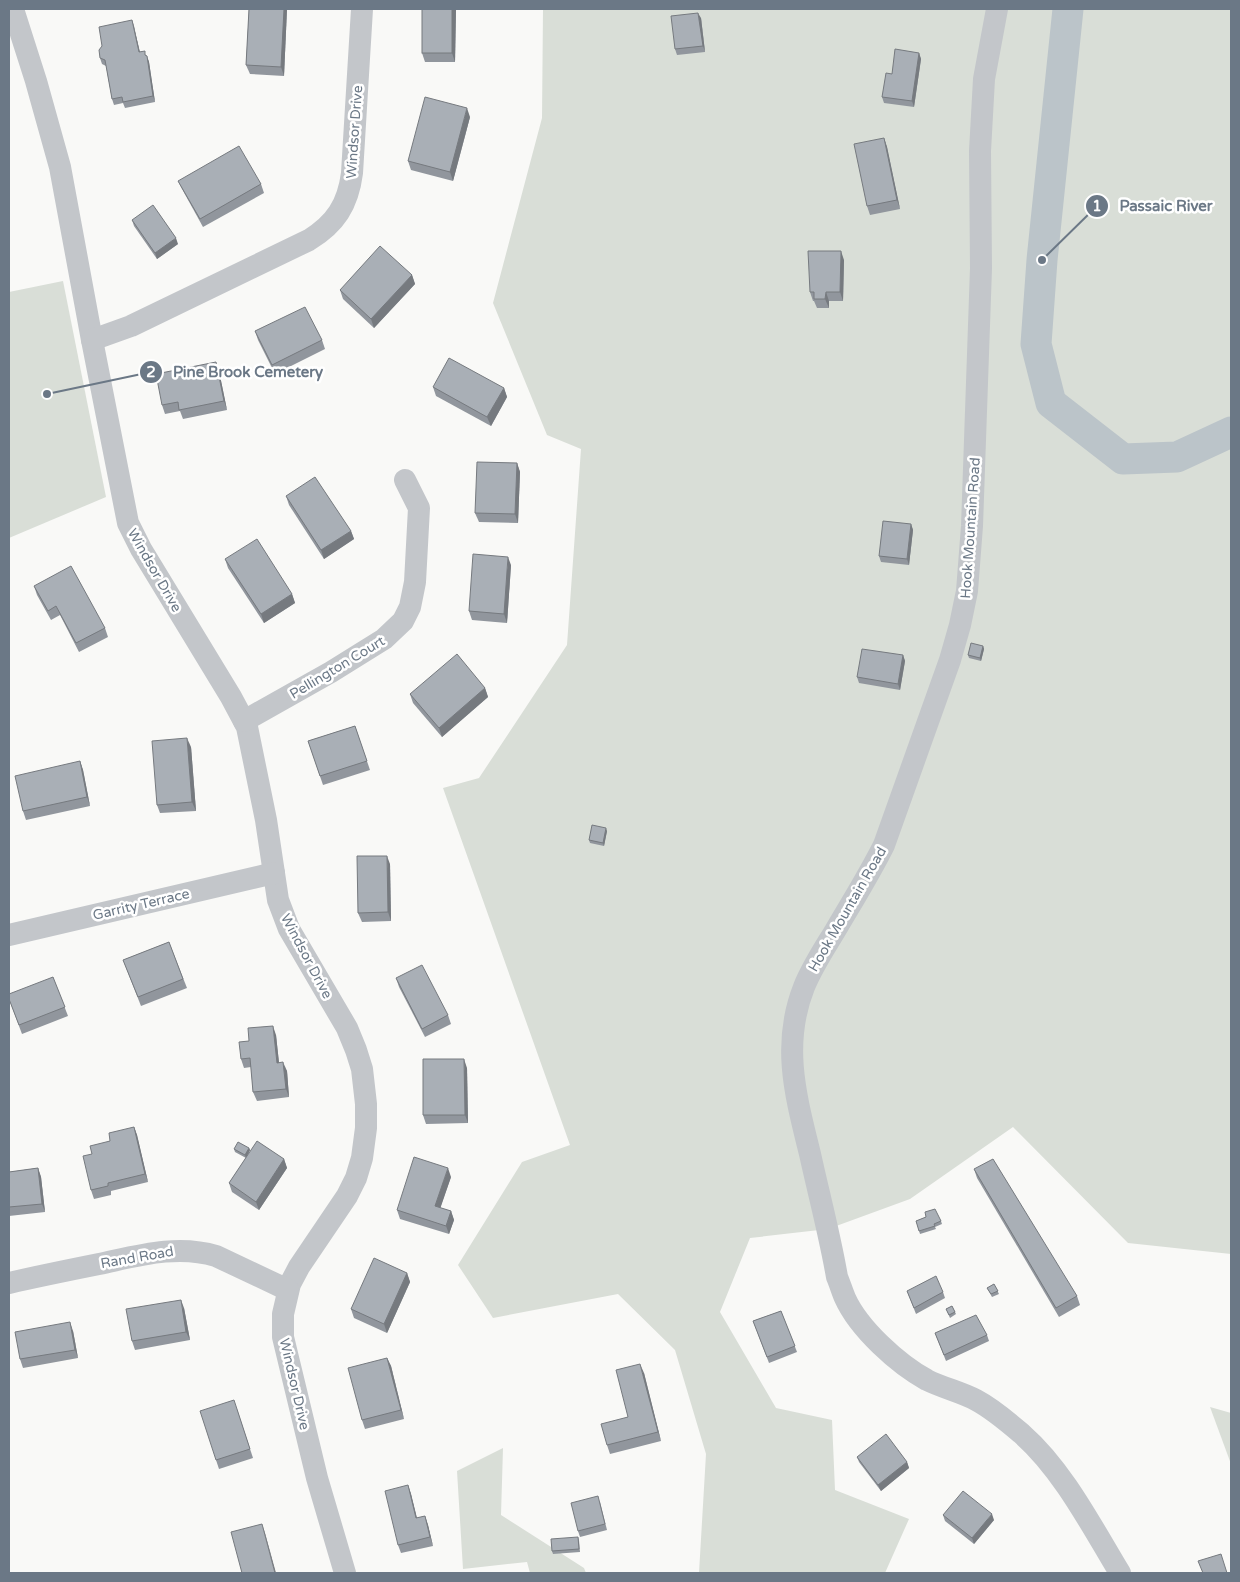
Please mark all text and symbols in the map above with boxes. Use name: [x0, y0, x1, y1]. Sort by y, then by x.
street label: Windsor Drive: [343, 85, 366, 179]
callout: Passaic River: [1085, 191, 1223, 221]
text: 1: [1092, 197, 1102, 215]
text: Passaic River: [1119, 197, 1213, 215]
callout: Pine Brook Cemetery: [138, 357, 333, 387]
text: 2: [146, 363, 156, 381]
text: Pine Brook Cemetery: [173, 363, 323, 382]
street label: Hook Mountain Road: [957, 457, 984, 599]
street label: Windsor Drive: [124, 525, 185, 615]
street label: Pellington Court: [287, 632, 389, 703]
street label: Hook Mountain Road: [805, 844, 890, 975]
street label: Garrity Terrace: [91, 885, 191, 924]
street label: Windsor Drive: [277, 911, 336, 1002]
street label: Rand Road: [99, 1243, 175, 1272]
street label: Windsor Drive: [276, 1337, 313, 1432]

